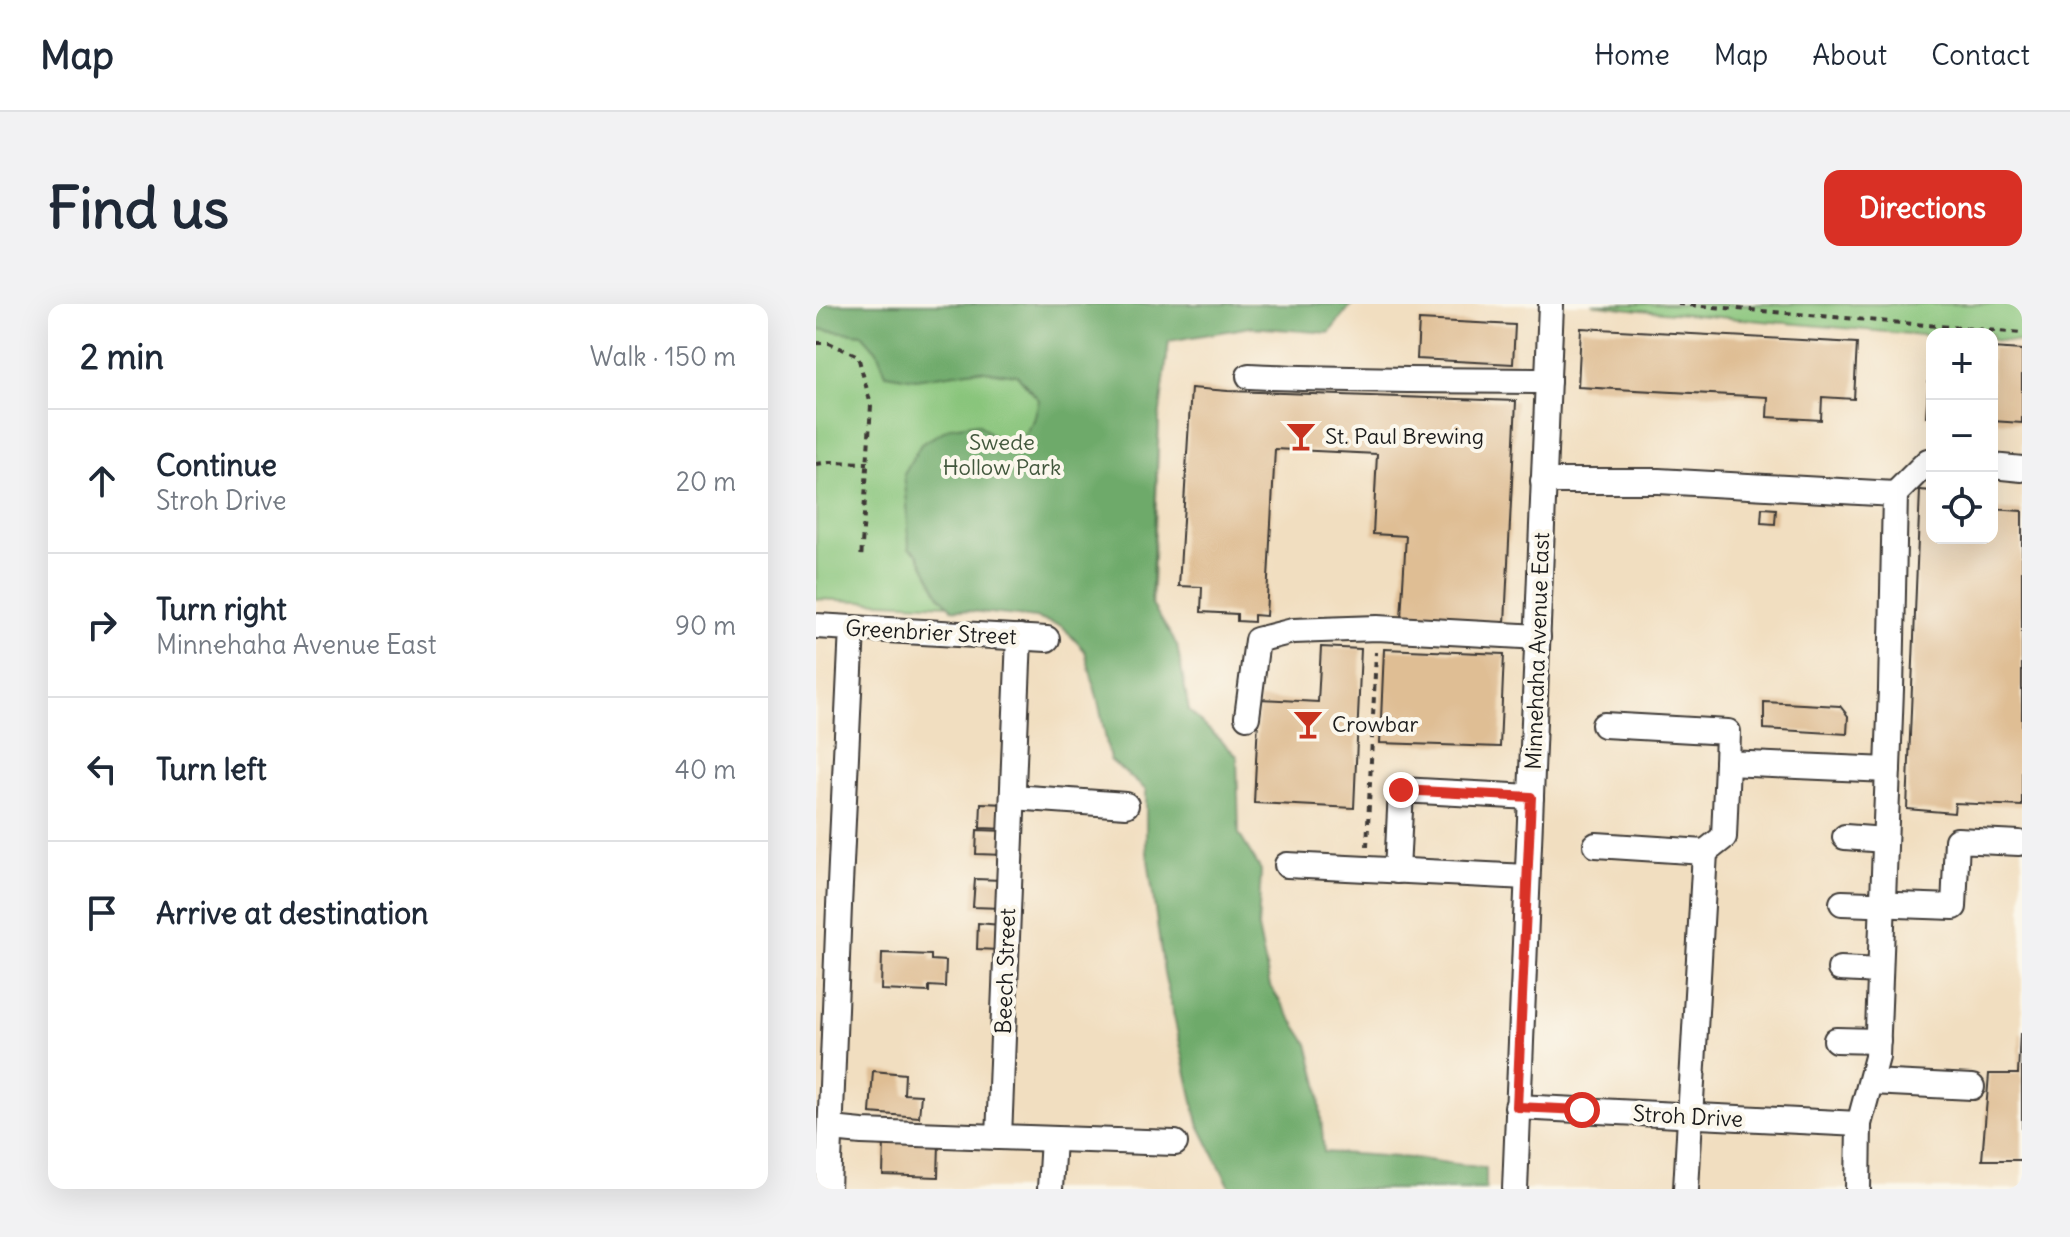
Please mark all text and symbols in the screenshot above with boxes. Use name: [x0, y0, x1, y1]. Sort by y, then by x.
text: Map: [40, 32, 114, 79]
text: Home: [1594, 37, 1670, 73]
text: Map: [1714, 37, 1768, 73]
text: About: [1812, 37, 1887, 73]
text: Contact: [1931, 37, 2030, 73]
button: Directions: [1824, 170, 2022, 246]
text: Find us: [48, 173, 229, 243]
map controls: [1926, 328, 1998, 544]
button: +: [1926, 328, 1998, 400]
text: 2 min: [80, 335, 164, 378]
text: Walk · 150 m: [590, 340, 736, 373]
button: −: [1926, 400, 1998, 472]
bar icon: St. Paul Brewing: [1284, 419, 1318, 453]
place label: St. Paul Brewing: [1325, 422, 1484, 450]
park label: Swede Hollow Park: [943, 428, 1061, 481]
text: Continue: [156, 446, 277, 484]
icon: ahead: [80, 459, 124, 503]
text: 20 m: [676, 465, 736, 498]
button: locate: [1926, 472, 1998, 544]
text: Stroh Drive: [156, 484, 286, 517]
street label: Minnehaha Avenue East: [1519, 532, 1555, 770]
text: Turn right: [156, 590, 287, 628]
icon: right: [80, 603, 124, 647]
text: 90 m: [675, 609, 736, 642]
street label: Greenbrier Street: [845, 614, 1017, 650]
text: Minnehaha Avenue East: [156, 628, 437, 661]
bar icon: Crowbar: [1291, 707, 1325, 741]
place label: Crowbar: [1332, 710, 1418, 738]
icon: left: [80, 747, 124, 791]
text: Turn left: [156, 750, 267, 788]
text: 40 m: [675, 753, 736, 786]
route end: [1383, 772, 1419, 808]
icon: arrive: [80, 891, 124, 935]
text: Arrive at destination: [156, 894, 428, 932]
street label: Beech Street: [989, 908, 1021, 1034]
route start: [1564, 1092, 1600, 1128]
street label: Stroh Drive: [1632, 1099, 1744, 1133]

